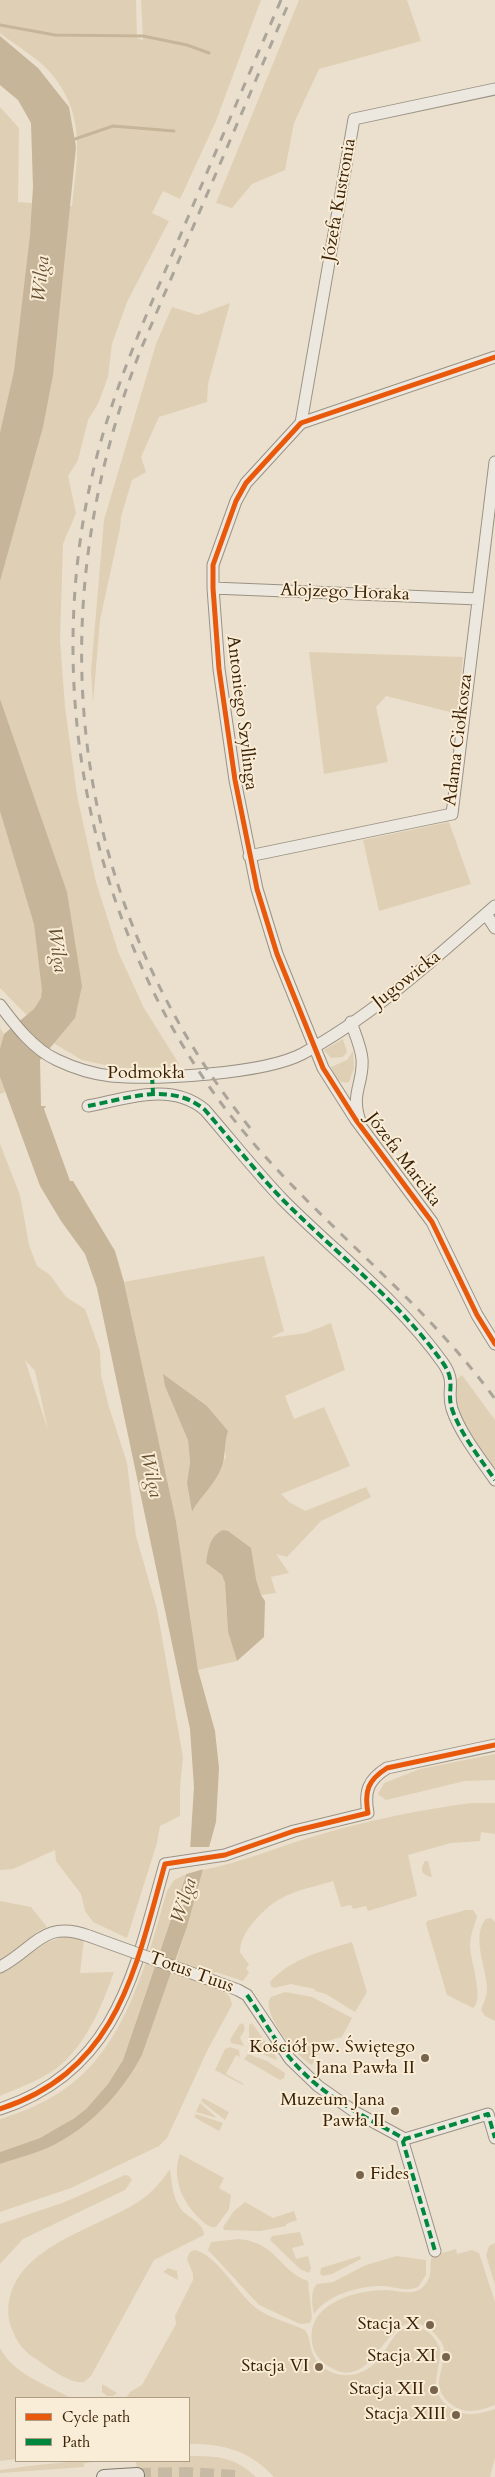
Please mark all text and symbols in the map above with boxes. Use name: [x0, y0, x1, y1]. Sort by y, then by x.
street label: Józefa Kustronia: [319, 137, 361, 263]
water label: Wilga: [28, 255, 56, 303]
street label: Alojzego Horaka: [280, 580, 410, 606]
street label: Antoniego Szyllinga: [221, 635, 261, 791]
street label: Adama Ciołkosza: [440, 673, 478, 807]
water label: Wilga: [42, 926, 70, 974]
street label: Jugowicka: [368, 947, 446, 1013]
street label: Podmokła: [107, 1063, 185, 1085]
street label: Józefa Marcika: [361, 1109, 445, 1211]
water label: Wilga: [134, 1450, 166, 1500]
water label: Wilga: [167, 1876, 203, 1926]
street label: Totus Tuus: [146, 1948, 236, 1998]
place label: Kościół pw. Świętego Jana Pawła II: [249, 2037, 415, 2080]
marker: Kościół pw. Świętego Jana Pawła II: [419, 2052, 431, 2064]
place label: Muzeum Jana Pawła II: [280, 2090, 385, 2132]
marker: Muzeum Jana Pawła II: [389, 2105, 401, 2117]
place label: Fides: [370, 2164, 409, 2186]
marker: Fides: [354, 2169, 366, 2181]
place label: Stacja X: [357, 2314, 420, 2336]
marker: Stacja X: [424, 2319, 436, 2331]
place label: Stacja XI: [367, 2346, 436, 2368]
marker: Stacja XI: [440, 2351, 452, 2363]
place label: Stacja VI: [241, 2356, 309, 2378]
marker: Stacja VI: [313, 2361, 325, 2373]
place label: Stacja XII: [349, 2379, 424, 2401]
marker: Stacja XII: [428, 2384, 440, 2396]
legend: [15, 2397, 190, 2462]
place label: Stacja XIII: [365, 2404, 446, 2426]
text: Cycle path: [62, 2407, 130, 2427]
marker: Stacja XIII: [450, 2409, 462, 2421]
text: Path: [62, 2432, 90, 2452]

